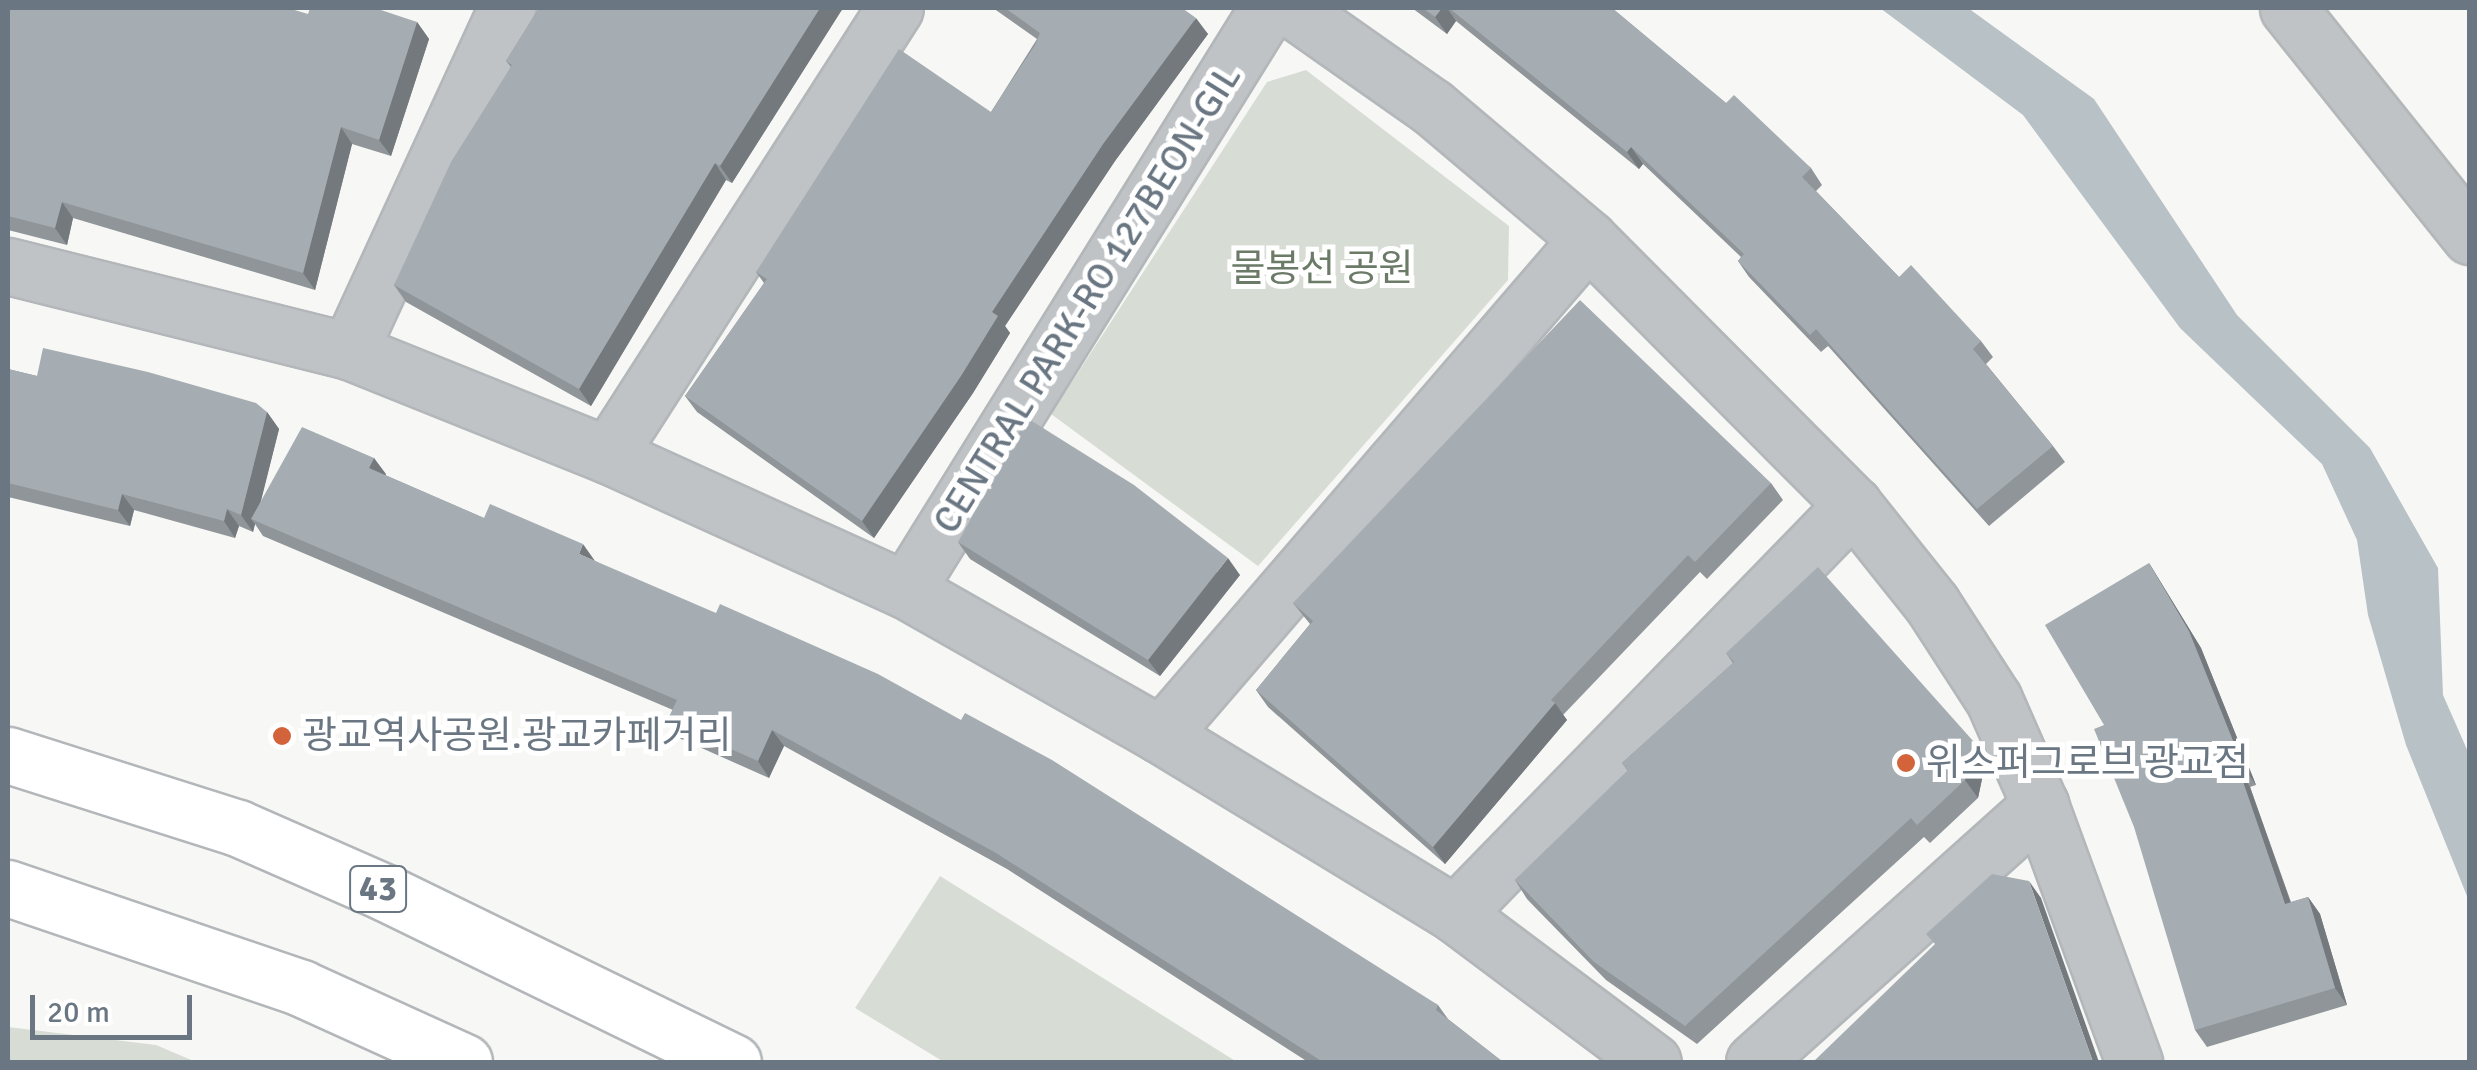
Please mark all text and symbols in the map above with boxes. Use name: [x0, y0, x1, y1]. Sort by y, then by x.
street label: CENTRAL PARK-RO 127BEON-GIL: [923, 56, 1251, 542]
park label: 물봉선 공원: [1230, 246, 1414, 292]
place label: 광교역사공원.광교카페거리: [302, 713, 732, 759]
marker: 광교역사공원.광교카페거리: [271, 725, 293, 747]
place label: 위스퍼그로브 광교점: [1926, 740, 2249, 786]
marker: 위스퍼그로브 광교점: [1895, 752, 1917, 774]
road number: 43: [348, 859, 408, 919]
scale bar: [35, 975, 198, 1037]
text: 20 m: [47, 994, 110, 1031]

